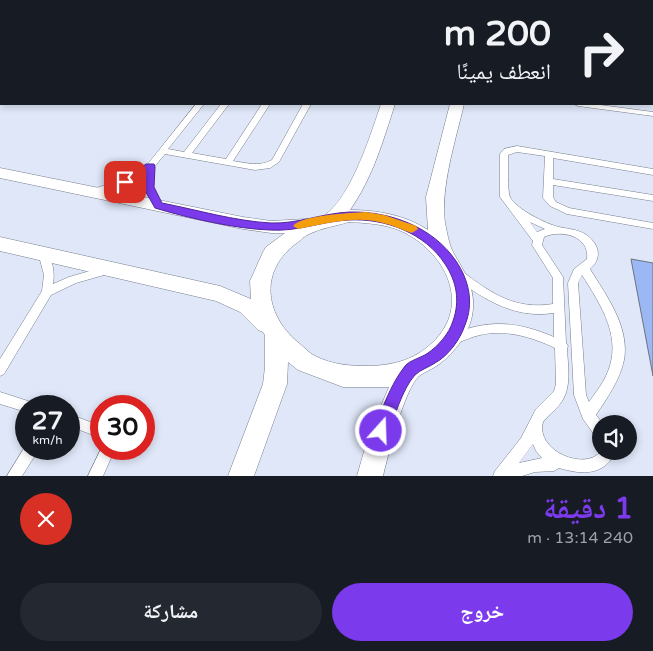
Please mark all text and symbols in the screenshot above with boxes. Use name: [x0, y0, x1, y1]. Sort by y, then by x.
text: 200 m: [444, 13, 551, 55]
icon: right: [569, 20, 634, 85]
text: انعطف يمينًا: [457, 59, 551, 85]
pin: [104, 161, 146, 203]
icon: arrive: [111, 168, 139, 196]
speed limit sign: 30: [90, 395, 155, 460]
position arrow: [354, 404, 406, 456]
text: 27: [32, 406, 63, 436]
map controls: [592, 415, 637, 460]
button: sound: [592, 415, 637, 460]
text: km/h: [32, 433, 63, 447]
text: 1 دقيقة: [543, 490, 633, 527]
button: close: [20, 493, 72, 545]
text: 240 m · 13:14: [527, 528, 633, 548]
button: مشاركة: [20, 583, 322, 641]
button: خروج: [332, 583, 633, 641]

